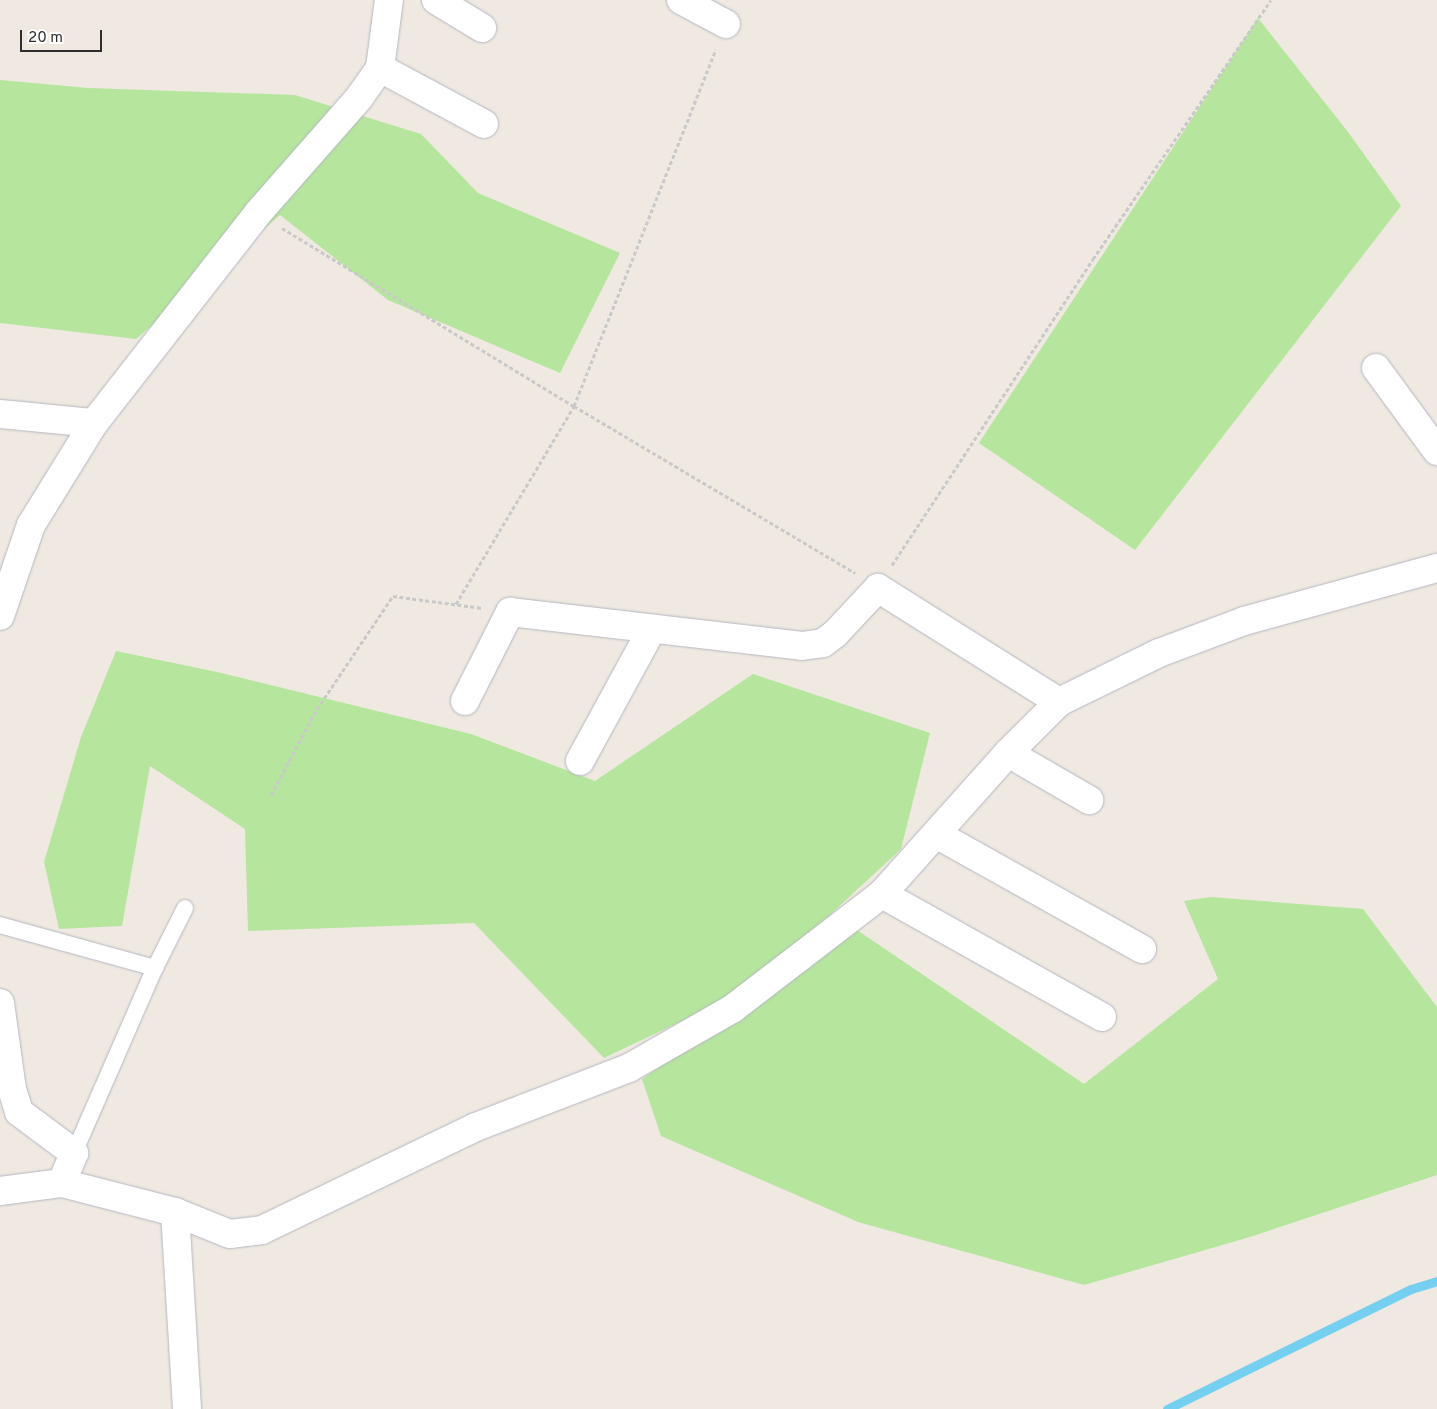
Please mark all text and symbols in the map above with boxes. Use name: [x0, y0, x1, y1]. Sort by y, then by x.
scale bar: [22, 20, 105, 52]
text: 20 m: [28, 29, 63, 48]

